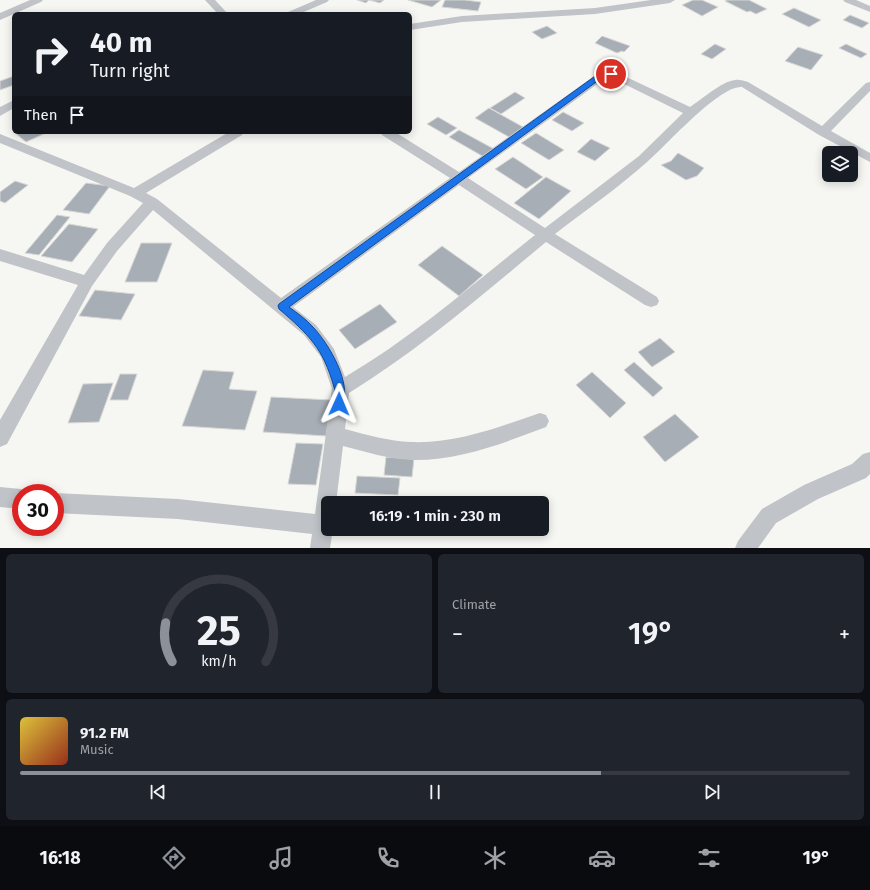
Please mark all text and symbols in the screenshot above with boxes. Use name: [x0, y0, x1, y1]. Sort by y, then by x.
text: 40 m: [90, 26, 153, 59]
icon: right: [24, 28, 76, 80]
pin: [594, 57, 628, 91]
text: Turn right: [90, 60, 170, 82]
icon: arrive: [600, 63, 622, 85]
icon: arrive: [66, 104, 88, 126]
text: Then: [24, 106, 58, 124]
map controls: [822, 146, 858, 182]
button: layers: [822, 146, 858, 182]
position arrow: [318, 383, 360, 425]
speed limit sign: 30: [12, 484, 64, 536]
text: 16:19 · 1 min · 230 m: [369, 507, 501, 525]
text: Climate: [452, 597, 496, 612]
text: 25: [197, 605, 241, 655]
text: 19°: [628, 616, 674, 652]
text: −: [452, 621, 463, 648]
text: +: [839, 621, 850, 648]
text: km/h: [201, 652, 237, 669]
text: 91.2 FM: [80, 724, 129, 742]
text: Music: [80, 742, 114, 757]
icon: previous: [147, 781, 169, 803]
icon: pause: [424, 781, 446, 803]
icon: next: [701, 781, 723, 803]
icon: directions: [160, 844, 188, 872]
icon: music: [267, 844, 295, 872]
icon: phone: [374, 844, 402, 872]
icon: climate: [481, 844, 509, 872]
icon: car: [588, 844, 616, 872]
icon: filters: [695, 844, 723, 872]
text: 16:18: [40, 847, 81, 869]
text: 19°: [803, 847, 830, 869]

